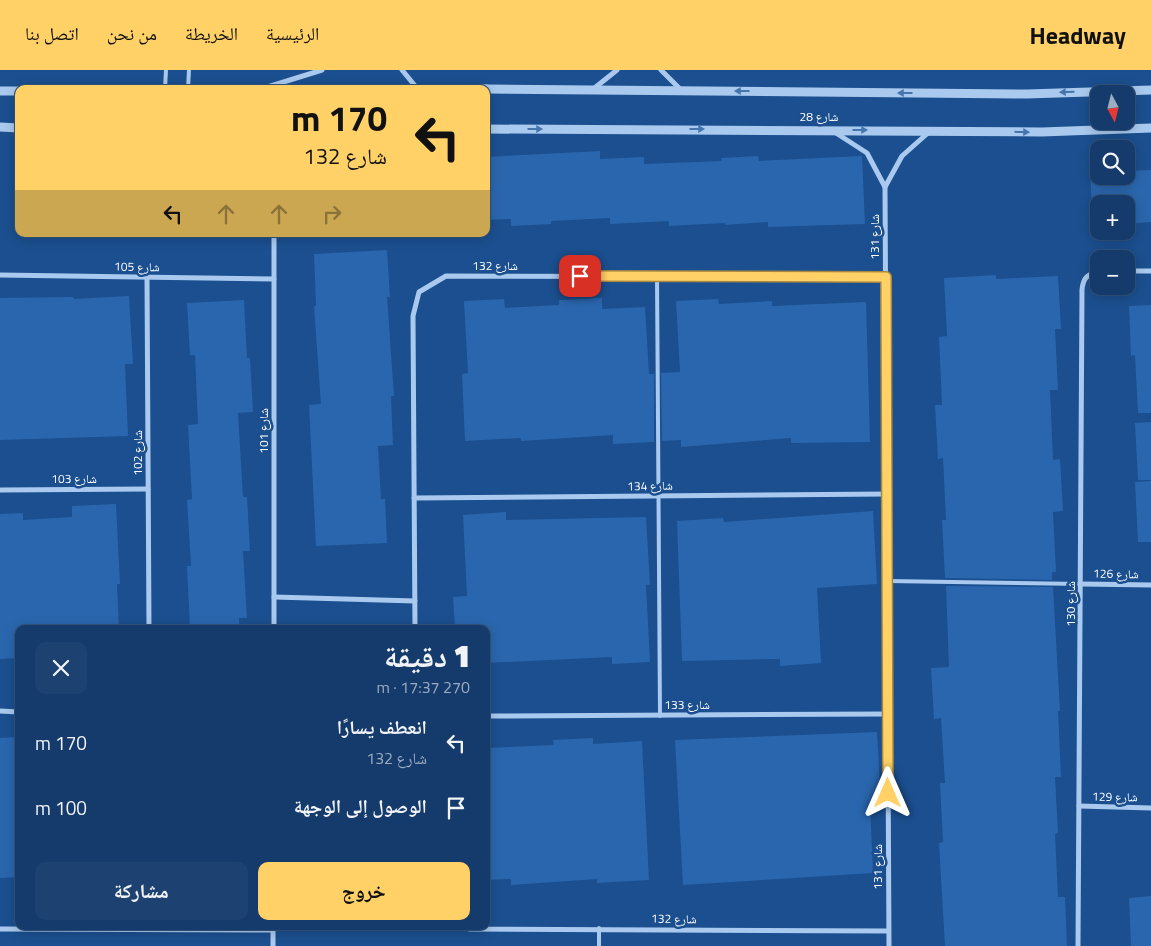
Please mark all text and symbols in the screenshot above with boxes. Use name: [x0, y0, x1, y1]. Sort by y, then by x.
text: Headway: [1030, 17, 1126, 53]
text: اتصل بنا: [25, 20, 79, 47]
text: من نحن: [107, 20, 157, 47]
text: الخريطة: [185, 20, 238, 47]
text: الرئيسية: [266, 20, 319, 47]
north arrow: [1090, 85, 1135, 130]
map controls: [1090, 85, 1135, 295]
one-way arrow: [734, 88, 750, 96]
one-way arrow: [897, 89, 913, 97]
one-way arrow: [1059, 89, 1075, 97]
text: 170 m: [291, 91, 387, 145]
icon: left: [405, 105, 470, 170]
street label: شارع 28: [800, 107, 839, 126]
one-way arrow: [527, 125, 543, 133]
one-way arrow: [690, 125, 706, 133]
one-way arrow: [852, 126, 868, 134]
one-way arrow: [1015, 128, 1031, 136]
text: شارع 132: [303, 139, 387, 173]
button: search: [1090, 140, 1135, 185]
button: +: [1090, 195, 1135, 240]
icon: left: [159, 200, 187, 228]
icon: ahead: [212, 200, 240, 228]
icon: ahead: [265, 200, 293, 228]
icon: right: [318, 200, 346, 228]
street label: شارع 131: [865, 214, 884, 260]
button: −: [1090, 250, 1135, 295]
pin: [559, 255, 601, 297]
street label: شارع 132: [472, 256, 518, 275]
street label: شارع 105: [114, 257, 160, 276]
icon: arrive: [566, 262, 594, 290]
street label: شارع 101: [254, 408, 273, 454]
street label: شارع 102: [128, 430, 147, 476]
street label: شارع 103: [51, 469, 97, 488]
street label: شارع 134: [627, 476, 673, 495]
street label: شارع 126: [1093, 564, 1139, 583]
street label: شارع 130: [1061, 581, 1080, 627]
text: 1 دقيقة: [384, 633, 470, 679]
button: close: [35, 642, 87, 694]
text: 270 m · 17:37: [376, 675, 470, 699]
street label: شارع 133: [664, 695, 710, 714]
text: انعطف يسارًا: [337, 712, 427, 741]
text: 170 m: [35, 728, 87, 757]
icon: left: [442, 729, 470, 757]
text: شارع 132: [366, 746, 427, 770]
position arrow: [861, 766, 913, 818]
street label: شارع 129: [1092, 787, 1138, 806]
text: الوصول إلى الوجهة: [294, 791, 427, 820]
text: 100 m: [35, 793, 87, 822]
icon: arrive: [442, 794, 470, 822]
street label: شارع 131: [868, 844, 887, 890]
button: مشاركة: [35, 862, 248, 920]
button: خروج: [258, 862, 470, 920]
street label: شارع 132: [651, 909, 697, 928]

